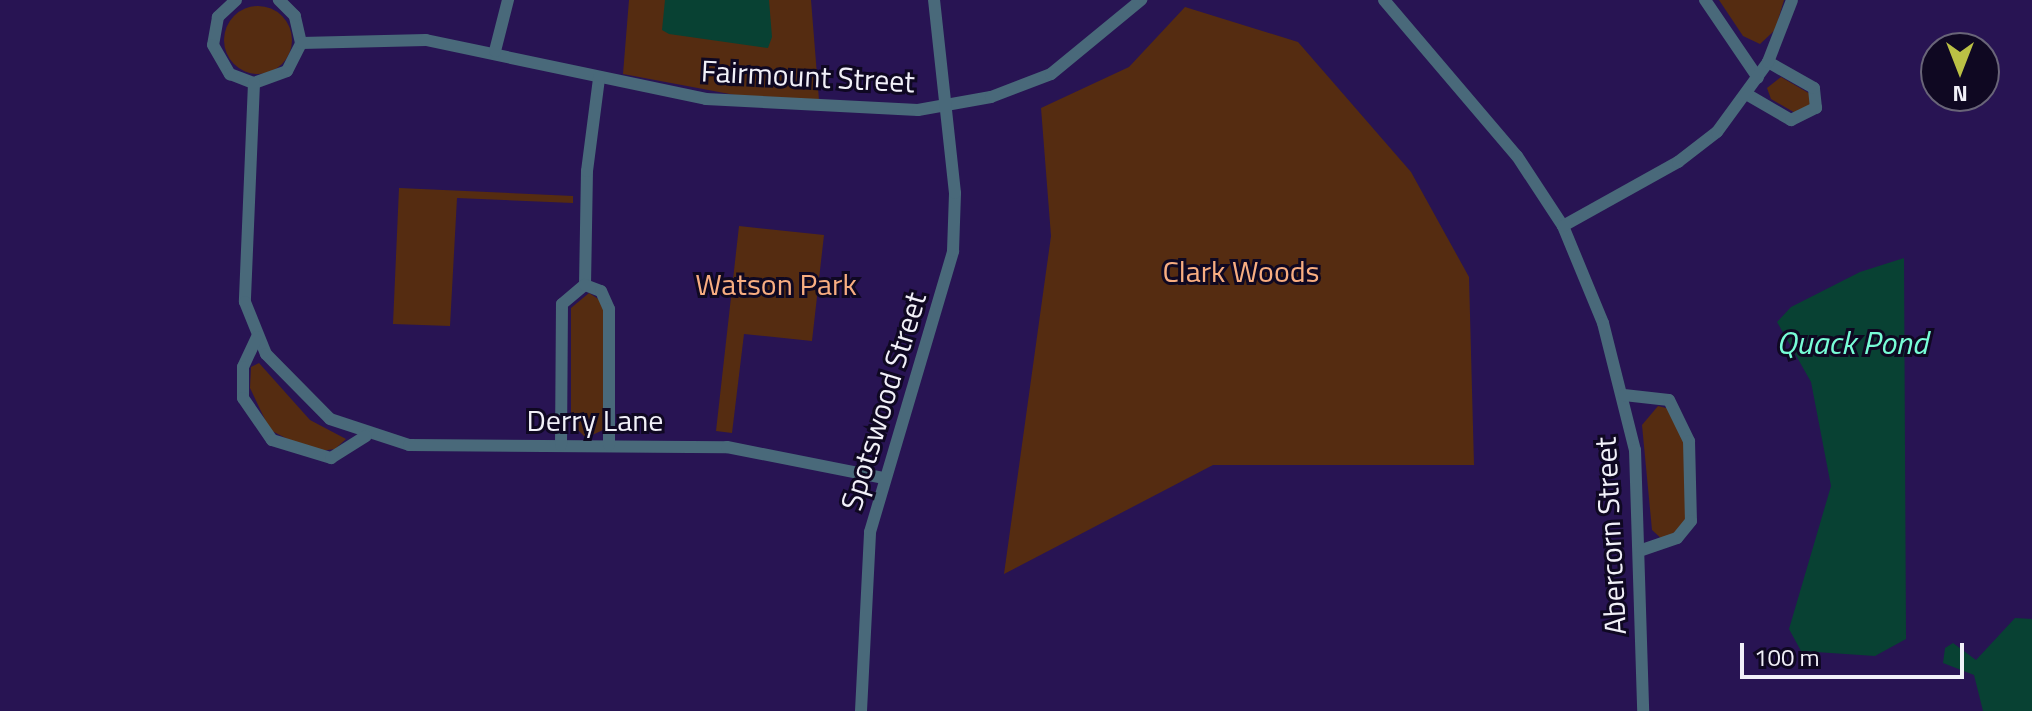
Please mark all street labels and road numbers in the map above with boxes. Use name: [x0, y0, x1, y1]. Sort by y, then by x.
street label: Fairmount Street: [700, 52, 916, 100]
street label: Spotswood Street: [833, 288, 933, 514]
street label: Derry Lane: [526, 402, 664, 438]
street label: Abercorn Street: [1587, 436, 1633, 636]

